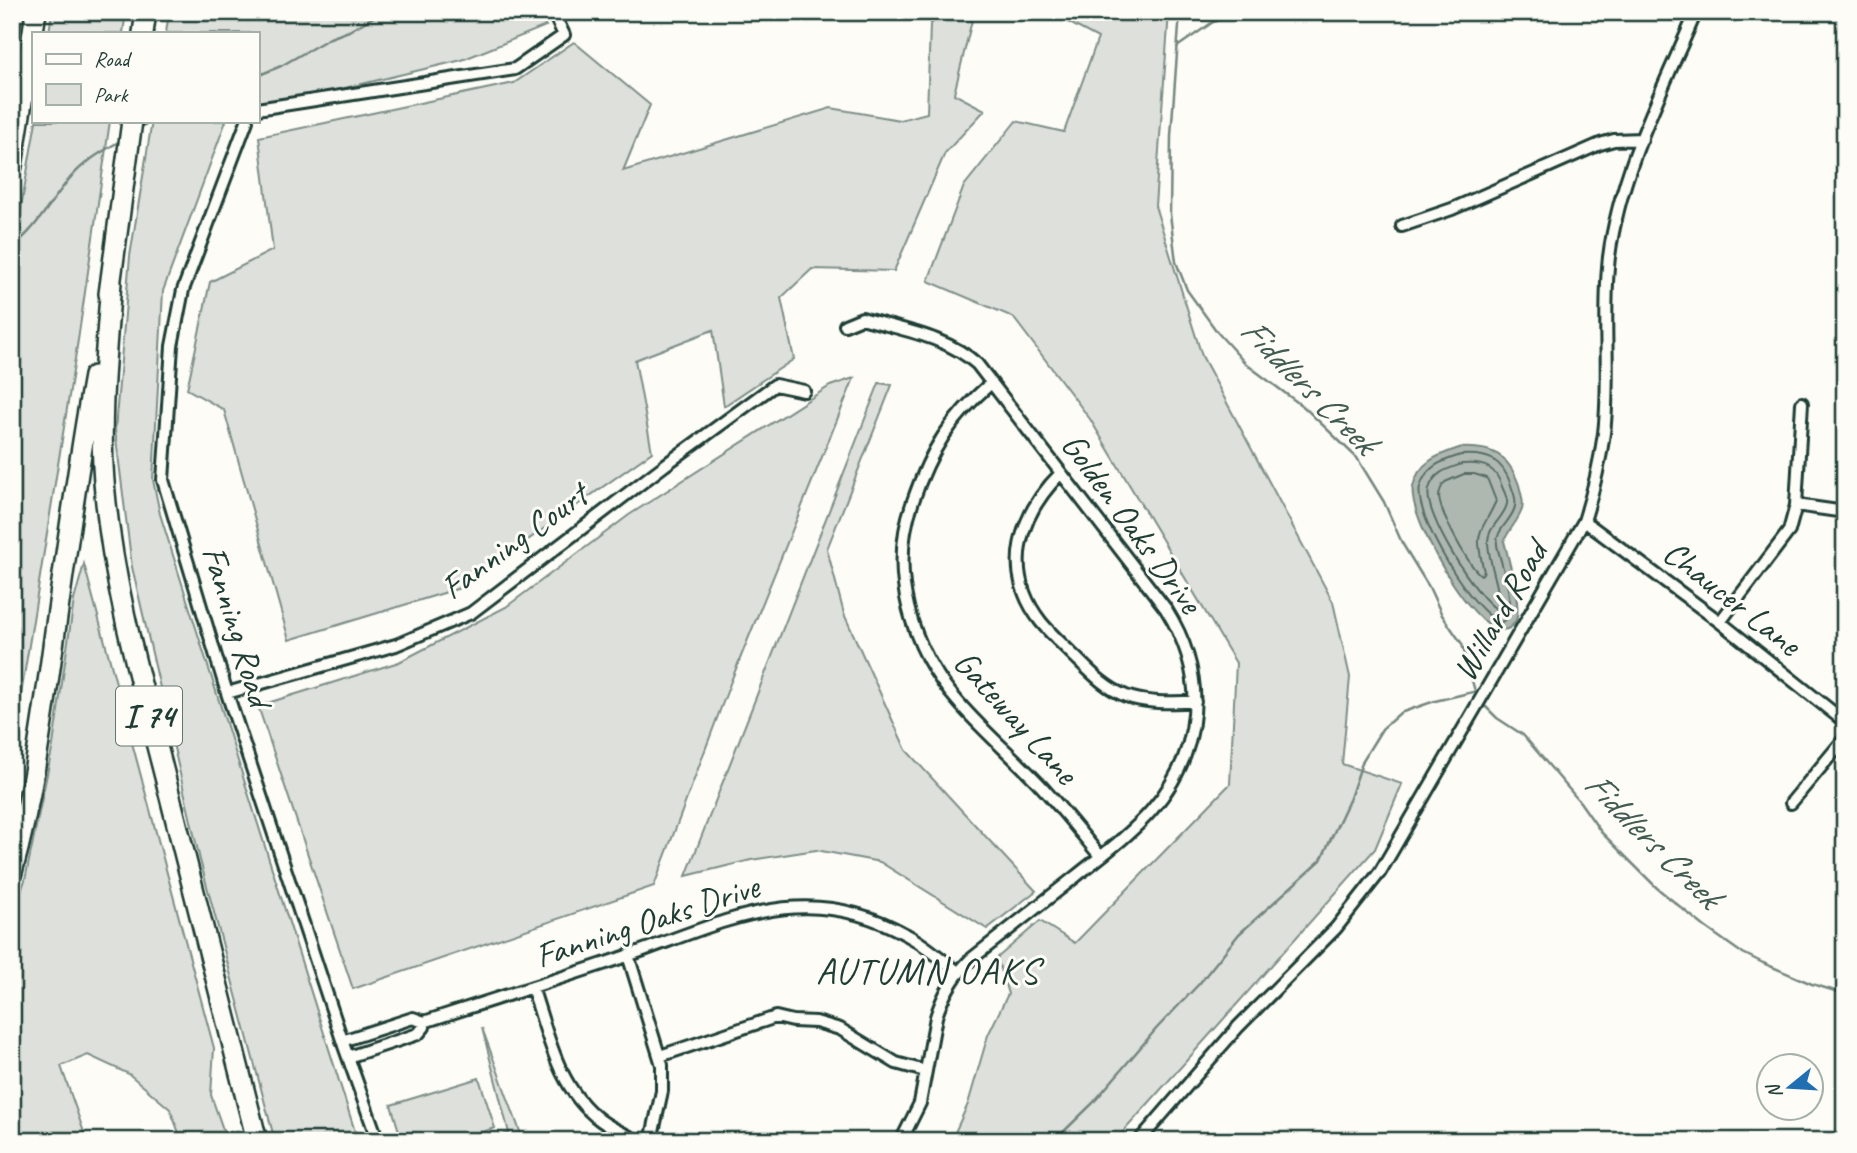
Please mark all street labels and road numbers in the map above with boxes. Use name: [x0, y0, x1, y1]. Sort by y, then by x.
street label: Golden Oaks Drive: [1051, 424, 1214, 624]
street label: Fanning Court: [432, 470, 600, 609]
street label: Willard Road: [1442, 529, 1560, 689]
street label: Chaucer Lane: [1654, 530, 1812, 668]
street label: Fanning Road: [191, 541, 284, 716]
street label: Gateway Lane: [944, 640, 1090, 795]
road number: I 74: [116, 687, 182, 746]
street label: Fanning Oaks Drive: [529, 863, 767, 978]

